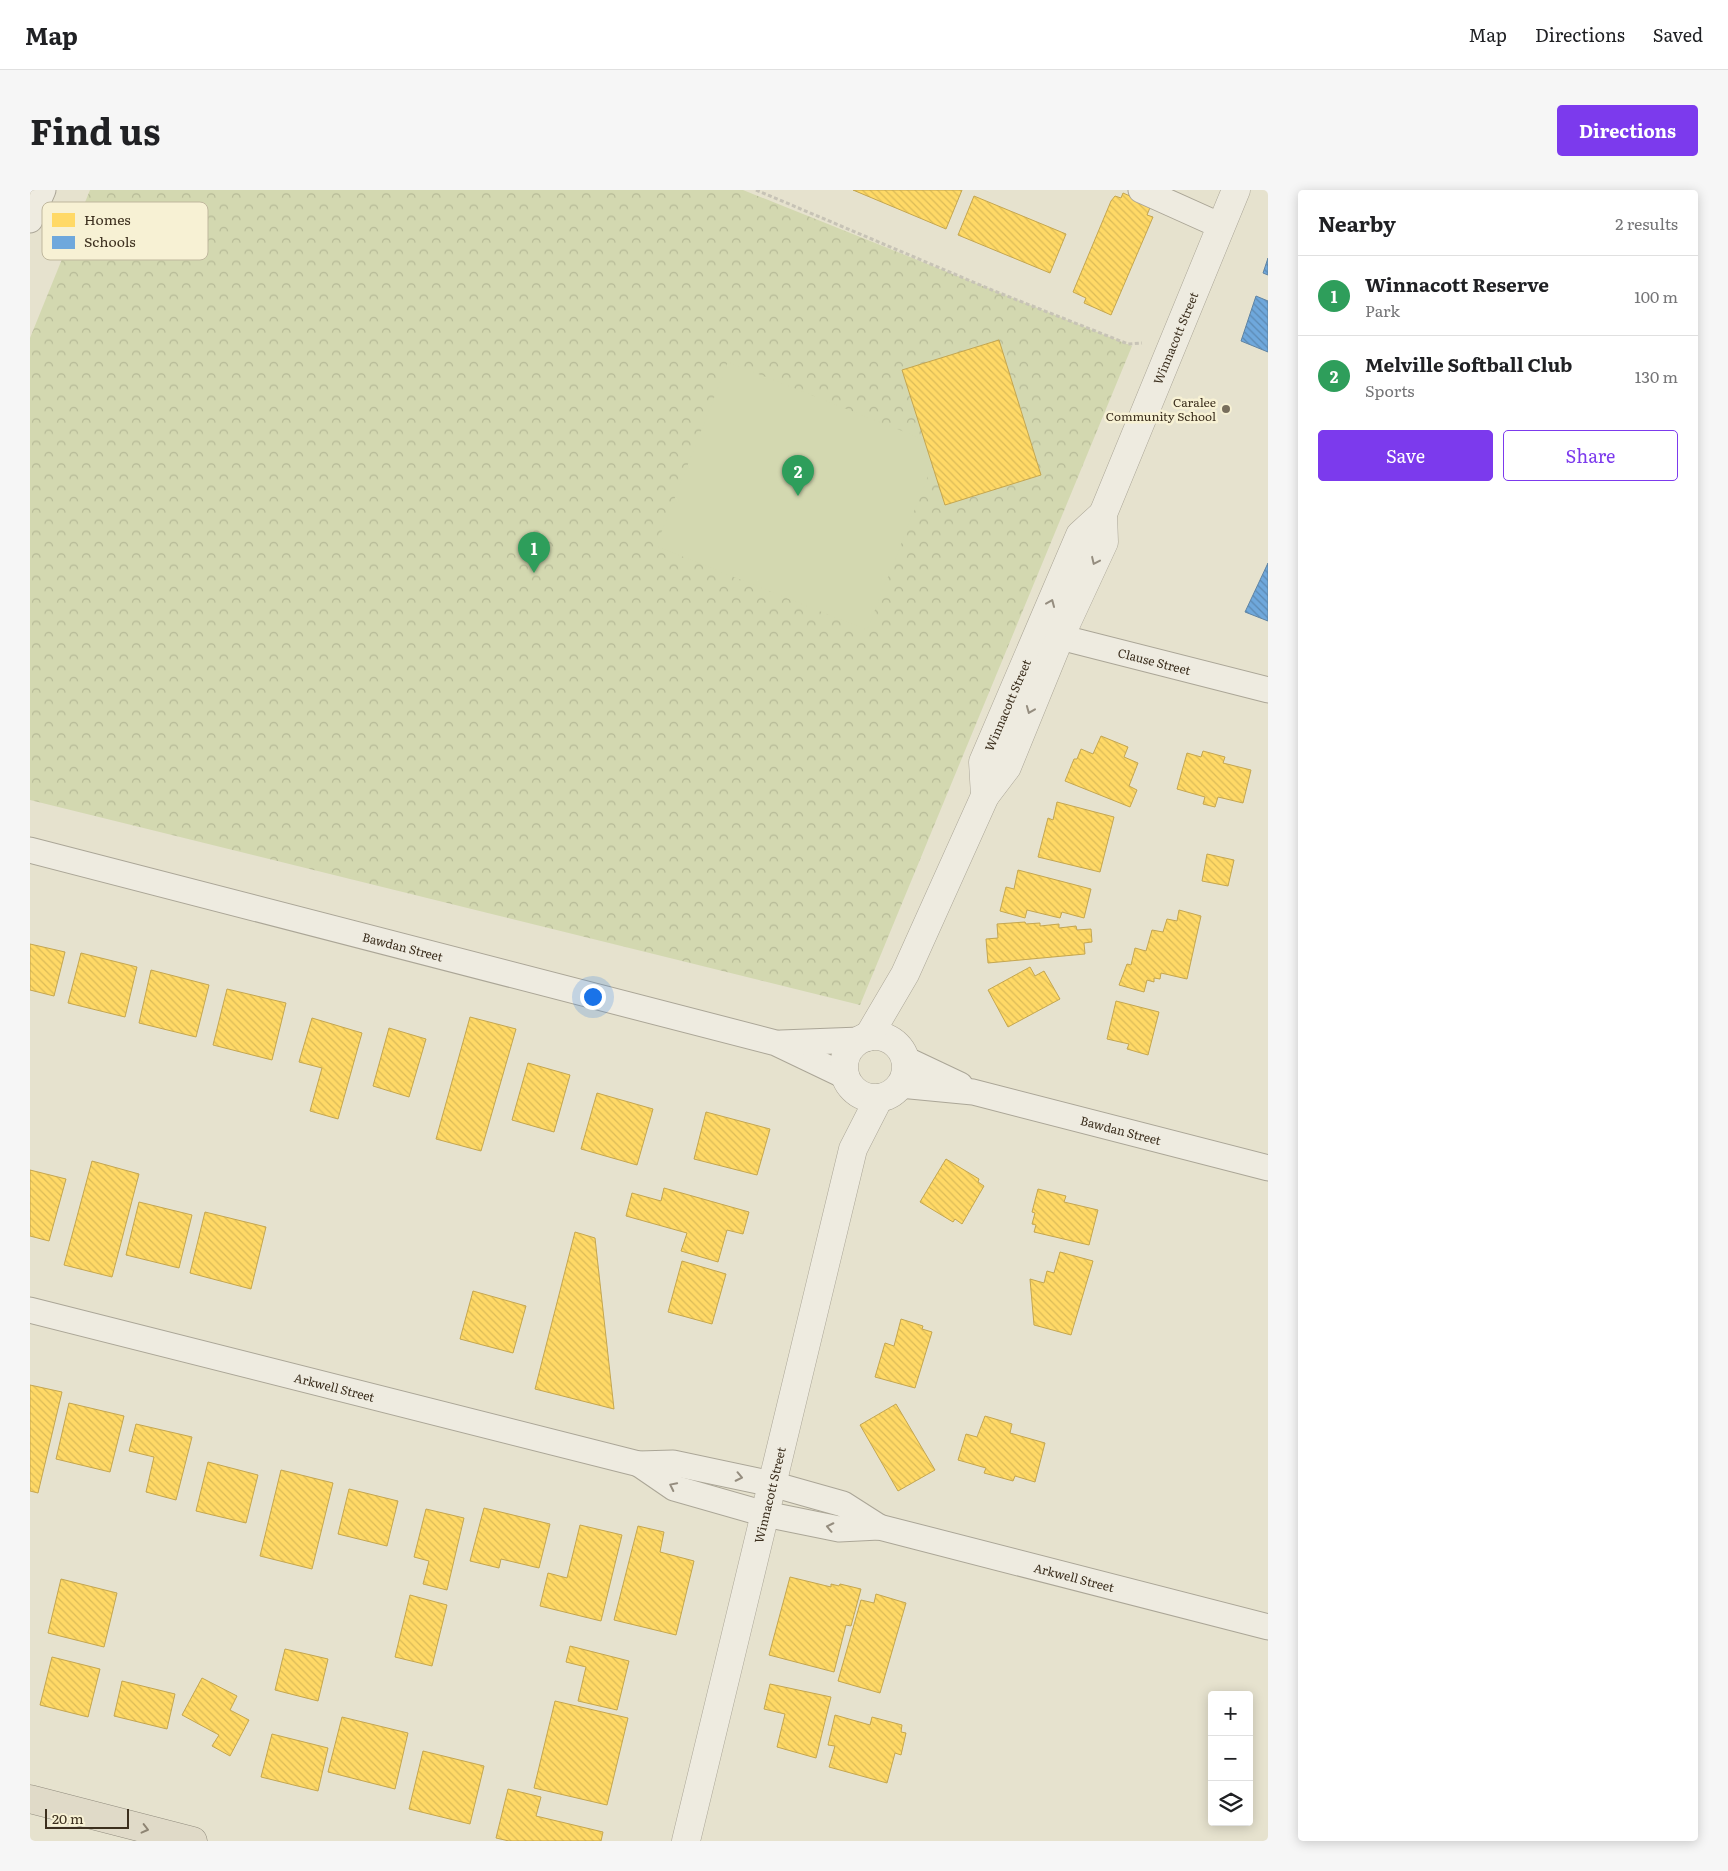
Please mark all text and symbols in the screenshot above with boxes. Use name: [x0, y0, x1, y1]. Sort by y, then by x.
text: Map: [25, 17, 78, 52]
text: Map: [1469, 21, 1507, 48]
text: Directions: [1535, 21, 1625, 48]
text: Saved: [1653, 21, 1703, 48]
text: Find us: [30, 104, 160, 156]
button: Directions: [1557, 105, 1698, 156]
legend: [42, 202, 208, 260]
text: Nearby: [1318, 207, 1396, 238]
text: Homes: [84, 209, 131, 229]
text: 2 results: [1615, 211, 1678, 235]
text: Schools: [84, 231, 136, 251]
text: Winnacott Reserve: [1365, 270, 1549, 298]
text: 1: [1331, 284, 1337, 308]
text: 100 m: [1634, 284, 1678, 308]
street label: Winnacott Street: [1148, 289, 1202, 387]
text: Park: [1365, 298, 1400, 322]
text: Melville Softball Club: [1365, 350, 1572, 378]
text: 2: [1330, 364, 1338, 388]
text: 130 m: [1635, 364, 1678, 388]
text: Sports: [1365, 378, 1415, 402]
place label: Caralee Community School: [1106, 393, 1216, 425]
marker: Caralee Community School: [1220, 403, 1232, 415]
button: Save: [1318, 430, 1493, 481]
button: Share: [1503, 430, 1678, 481]
pin: 2: [782, 455, 814, 496]
pin: 1: [518, 532, 550, 573]
one-way arrow: [1091, 556, 1101, 565]
one-way arrow: [1044, 599, 1055, 608]
street label: Clause Street: [1116, 643, 1193, 679]
street label: Winnacott Street: [980, 656, 1035, 754]
one-way arrow: [1026, 705, 1037, 714]
street label: Bawdan Street: [361, 927, 445, 966]
your location: [580, 984, 606, 1010]
street label: Bawdan Street: [1079, 1111, 1163, 1149]
street label: Arkwell Street: [292, 1368, 377, 1406]
street label: Winnacott Street: [749, 1445, 790, 1545]
one-way arrow: [735, 1471, 744, 1482]
one-way arrow: [670, 1482, 679, 1492]
one-way arrow: [826, 1523, 835, 1533]
street label: Arkwell Street: [1032, 1558, 1116, 1596]
map controls: [1208, 1691, 1253, 1826]
button: +: [1208, 1691, 1253, 1736]
button: −: [1208, 1736, 1253, 1781]
button: layers: [1208, 1781, 1253, 1826]
scale bar: [45, 1806, 129, 1829]
text: 20 m: [52, 1808, 84, 1828]
one-way arrow: [141, 1823, 150, 1834]

